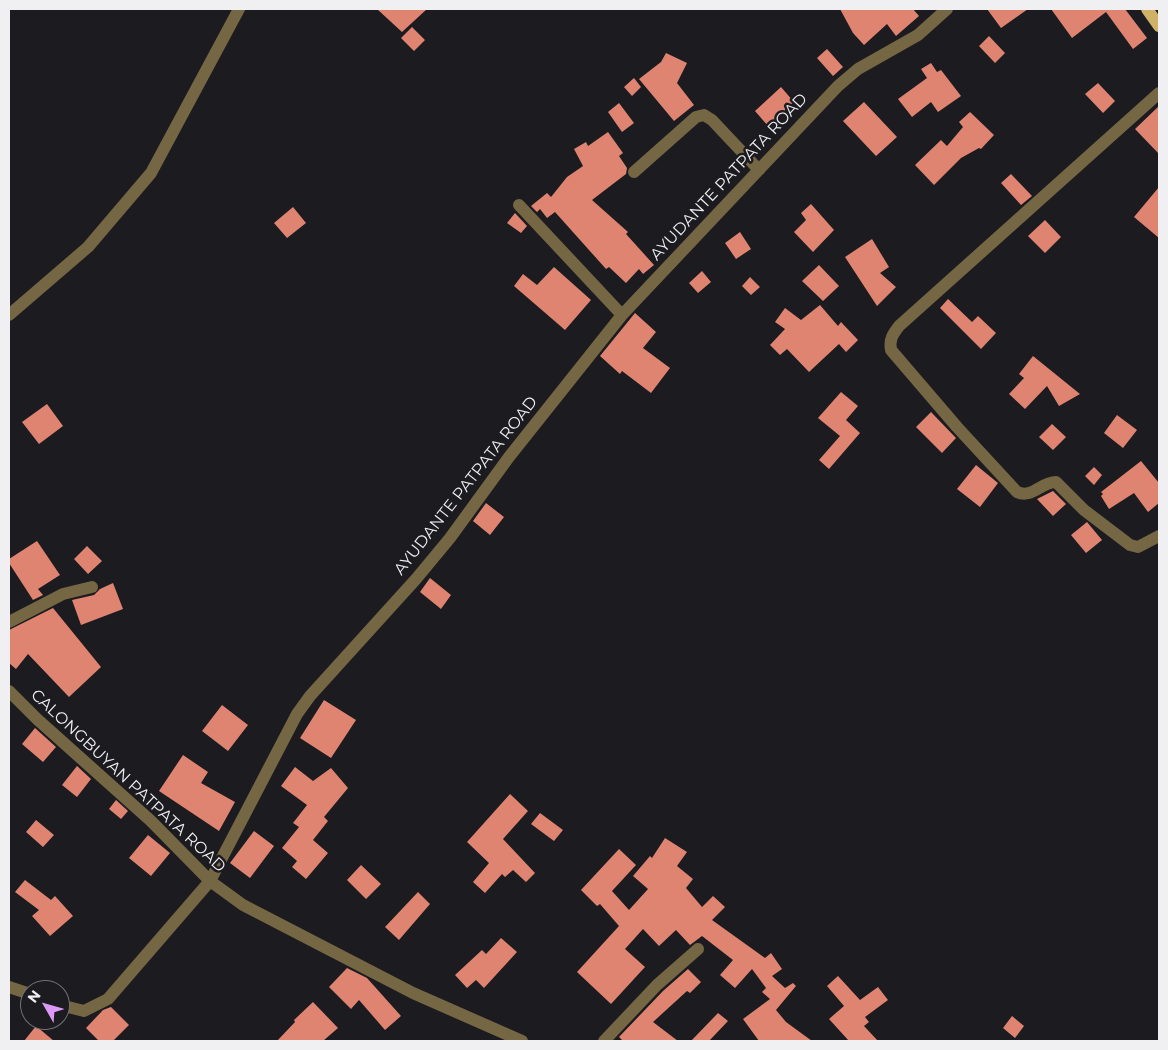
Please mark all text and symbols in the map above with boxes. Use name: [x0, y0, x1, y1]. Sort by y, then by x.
street label: AYUDANTE PATPATA ROAD: [646, 90, 812, 264]
street label: AYUDANTE PATPATA ROAD: [390, 393, 542, 579]
street label: CALONGBUYAN PATPATA ROAD: [27, 685, 229, 877]
north arrow: [20, 980, 70, 1030]
text: N: [23, 986, 45, 1006]

